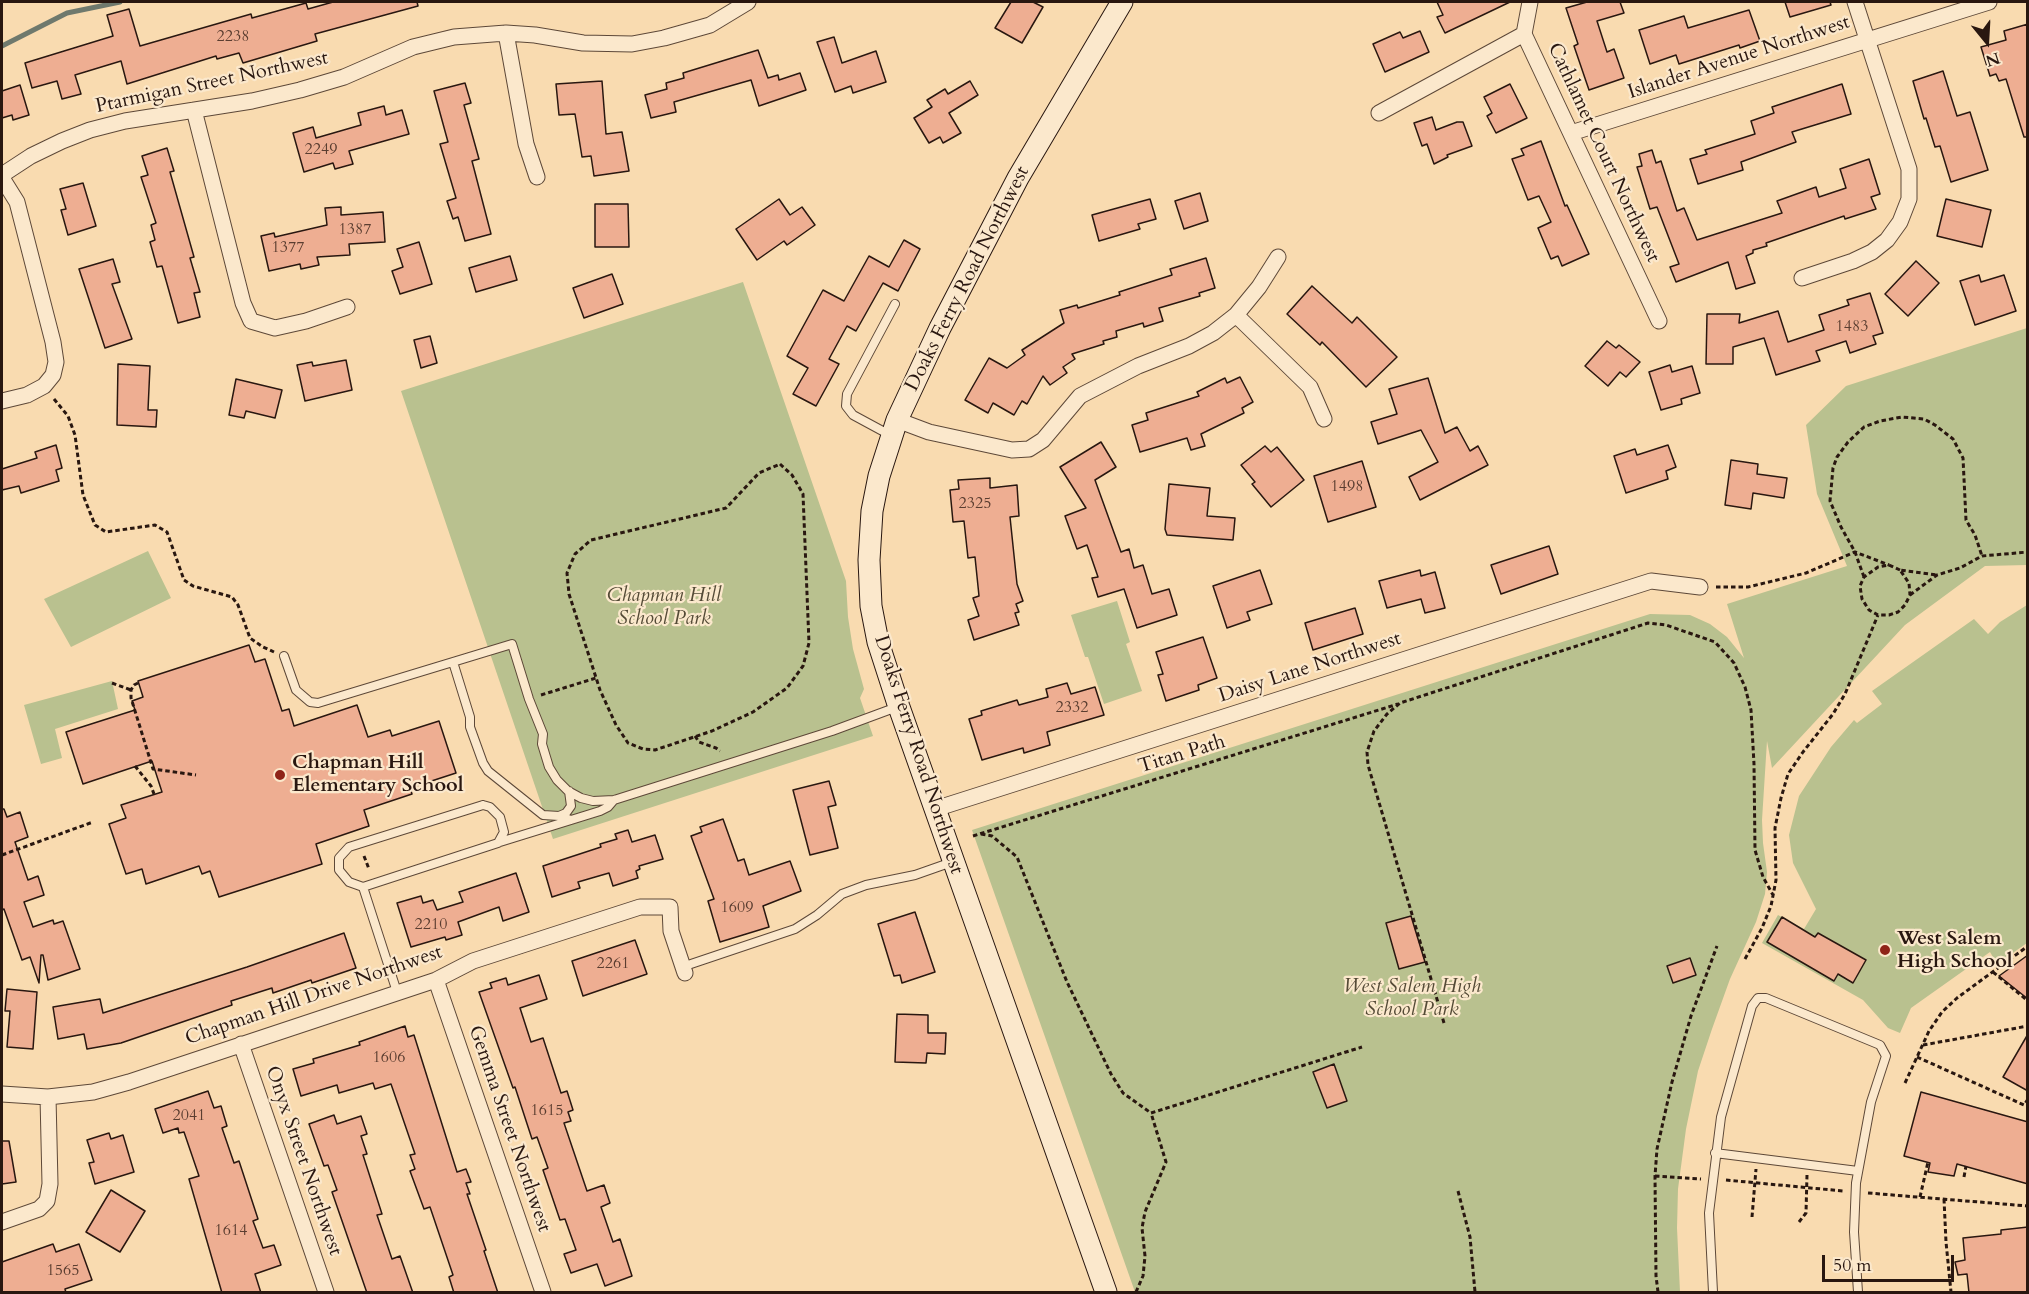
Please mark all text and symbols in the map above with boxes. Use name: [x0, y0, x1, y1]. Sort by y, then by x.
street label: Islander Avenue Northwest: [1625, 11, 1853, 105]
north arrow: [1957, 12, 2017, 72]
house number: 2238: [217, 27, 249, 47]
street label: Cathlamet Court Northwest: [1542, 39, 1664, 267]
street label: Ptarmigan Street Northwest: [93, 47, 331, 119]
text: N: [1983, 47, 2003, 72]
house number: 2249: [305, 140, 337, 160]
street label: Doaks Ferry Road Northwest: [901, 162, 1035, 396]
house number: 1387: [339, 220, 371, 240]
house number: 1377: [272, 238, 304, 258]
house number: 1483: [1836, 317, 1868, 337]
house number: 1498: [1331, 477, 1363, 497]
house number: 2325: [959, 494, 991, 514]
park label: Chapman Hill School Park: [607, 584, 721, 631]
street label: Daisy Lane Northwest: [1216, 627, 1404, 709]
street label: Doaks Ferry Road Northwest: [868, 633, 968, 877]
house number: 2332: [1056, 698, 1088, 718]
street label: Titan Path: [1136, 730, 1228, 780]
place label: Chapman Hill Elementary School: [292, 751, 464, 798]
marker: Chapman Hill Elementary School: [273, 768, 287, 782]
house number: 1609: [721, 898, 753, 918]
house number: 2210: [415, 915, 447, 935]
place label: West Salem High School: [1897, 927, 2013, 974]
street label: Chapman Hill Drive Northwest: [182, 941, 446, 1051]
marker: West Salem High School: [1878, 943, 1892, 957]
house number: 2261: [597, 954, 629, 974]
park label: West Salem High School Park: [1343, 975, 1481, 1022]
street label: Gemma Street Northwest: [462, 1023, 556, 1235]
house number: 1606: [373, 1048, 405, 1068]
street label: Onyx Street Northwest: [259, 1063, 347, 1259]
house number: 1615: [531, 1101, 563, 1121]
house number: 2041: [173, 1106, 205, 1126]
house number: 1614: [215, 1221, 247, 1241]
scale bar: [1825, 1243, 1957, 1281]
text: 50 m: [1833, 1253, 1872, 1278]
house number: 1565: [47, 1261, 79, 1281]

